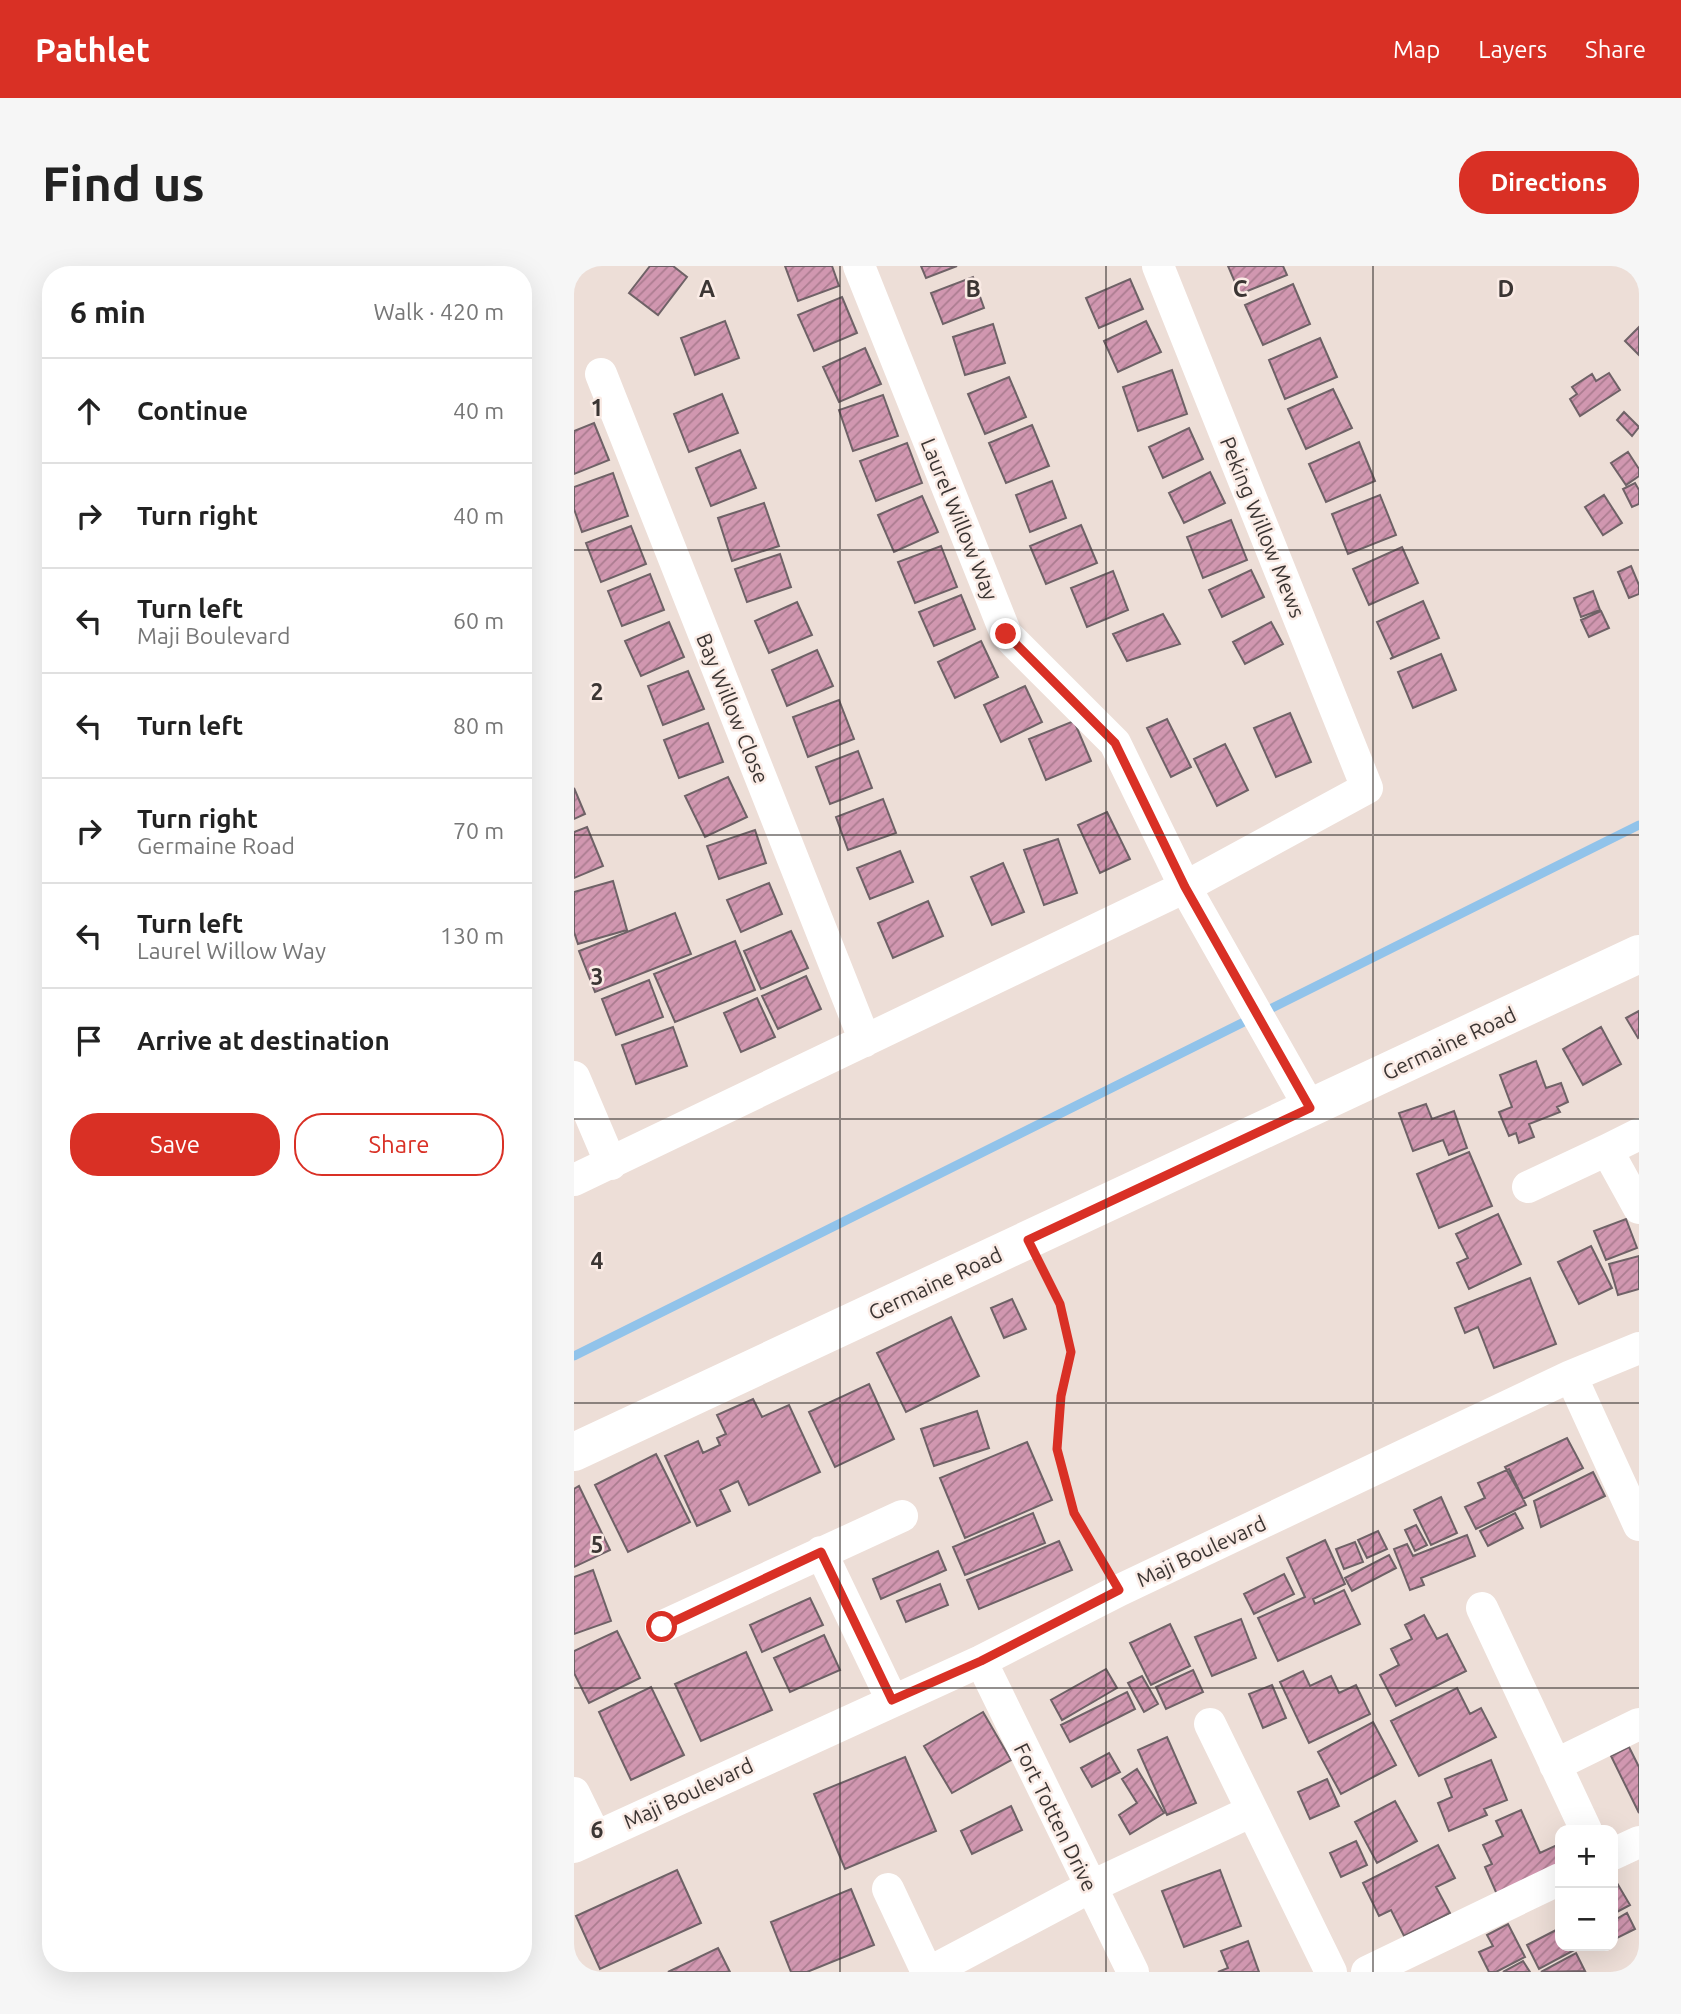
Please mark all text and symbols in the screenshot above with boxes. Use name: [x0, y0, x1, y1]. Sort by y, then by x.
text: Pathlet: [35, 31, 150, 68]
text: Map: [1393, 36, 1440, 63]
text: Layers: [1478, 36, 1547, 63]
text: Share: [1585, 36, 1646, 63]
button: Directions: [1459, 151, 1639, 214]
text: Find us: [42, 155, 205, 210]
text: A: [699, 276, 715, 301]
text: B: [965, 276, 981, 301]
text: C: [1233, 276, 1248, 301]
text: D: [1498, 276, 1514, 301]
text: 6 min: [70, 295, 146, 329]
text: Walk · 420 m: [373, 299, 504, 324]
icon: ahead: [70, 392, 108, 430]
text: 1: [591, 395, 603, 420]
text: Continue: [137, 396, 248, 425]
text: 40 m: [453, 398, 504, 423]
street label: Peking Willow Mews: [1216, 433, 1310, 621]
street label: Laurel Willow Way: [917, 435, 1003, 603]
icon: right: [70, 497, 108, 535]
text: Turn right: [137, 501, 258, 530]
text: 40 m: [453, 503, 504, 528]
text: Turn left: [137, 594, 243, 623]
icon: left: [70, 602, 108, 640]
text: 60 m: [453, 608, 504, 633]
route end: [990, 618, 1021, 649]
text: Maji Boulevard: [137, 623, 290, 648]
street label: Bay Willow Close: [692, 629, 774, 787]
text: 2: [591, 679, 603, 704]
icon: left: [70, 707, 108, 745]
text: Turn left: [137, 711, 243, 740]
text: 80 m: [453, 713, 504, 738]
text: Turn right: [137, 804, 258, 833]
icon: right: [70, 812, 108, 850]
text: 70 m: [453, 818, 504, 843]
text: Germaine Road: [137, 833, 295, 858]
text: Turn left: [137, 909, 243, 938]
icon: left: [70, 917, 108, 955]
text: 130 m: [440, 923, 504, 948]
text: Laurel Willow Way: [137, 938, 326, 963]
text: 3: [591, 964, 603, 989]
street label: Germaine Road: [1379, 1002, 1519, 1084]
icon: arrive: [70, 1022, 108, 1060]
text: Arrive at destination: [137, 1026, 390, 1055]
button: Save: [70, 1113, 280, 1176]
button: Share: [294, 1113, 504, 1176]
street label: Germaine Road: [865, 1242, 1005, 1324]
text: 4: [591, 1248, 604, 1273]
street label: Maji Boulevard: [1132, 1511, 1270, 1591]
text: 5: [591, 1532, 603, 1557]
route start: [646, 1611, 677, 1642]
street label: Fort Totten Drive: [1010, 1739, 1102, 1895]
street label: Maji Boulevard: [619, 1753, 757, 1833]
text: 6: [591, 1817, 604, 1842]
map controls: [1555, 1825, 1618, 1951]
button: +: [1555, 1825, 1618, 1888]
button: −: [1555, 1888, 1618, 1951]

